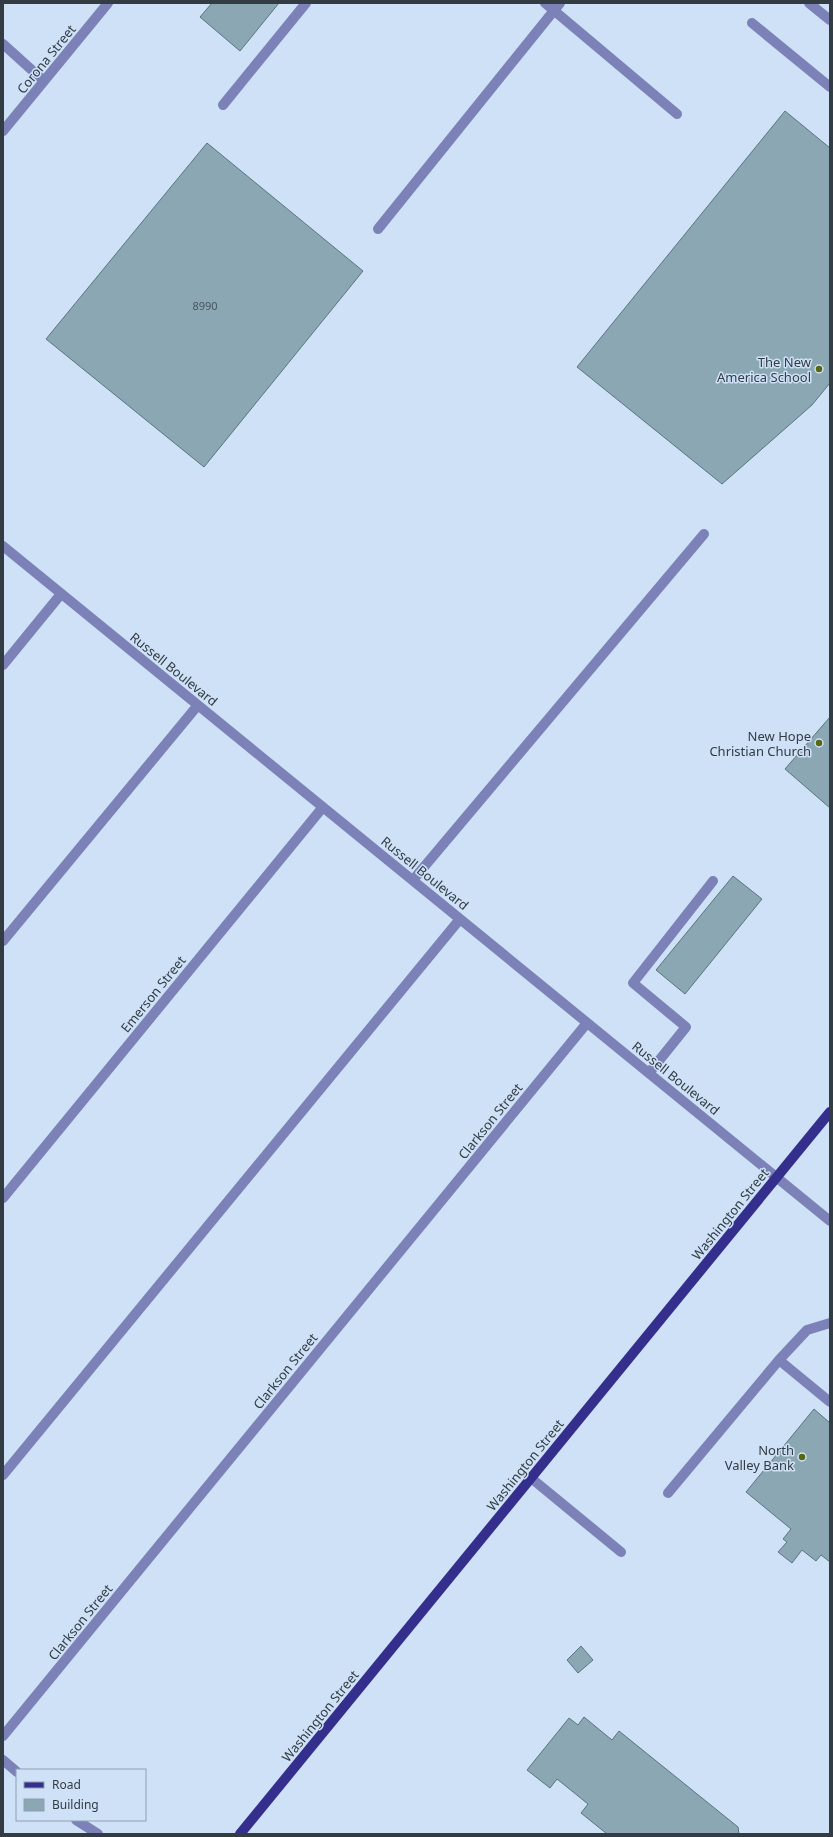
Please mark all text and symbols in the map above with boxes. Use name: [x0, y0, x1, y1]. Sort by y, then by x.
street label: Corona Street: [13, 20, 80, 97]
house number: 8990: [192, 298, 218, 313]
place label: The New America School: [717, 353, 812, 386]
marker: The New America School: [814, 364, 824, 374]
street label: Russell Boulevard: [126, 628, 222, 710]
place label: New Hope Christian Church: [709, 727, 811, 760]
marker: New Hope Christian Church: [814, 738, 824, 748]
street label: Russell Boulevard: [377, 832, 473, 914]
street label: Emerson Street: [116, 952, 190, 1036]
street label: Russell Boulevard: [628, 1037, 724, 1119]
street label: Clarkson Street: [454, 1079, 526, 1163]
street label: Washington Street: [687, 1164, 773, 1264]
street label: Clarkson Street: [249, 1329, 321, 1413]
street label: Washington Street: [482, 1415, 568, 1515]
place label: North Valley Bank: [725, 1441, 794, 1474]
marker: North Valley Bank: [797, 1452, 807, 1462]
street label: Clarkson Street: [44, 1580, 116, 1664]
street label: Washington Street: [277, 1666, 363, 1766]
legend: [16, 1769, 146, 1821]
text: Road: [52, 1776, 81, 1793]
text: Building: [52, 1796, 99, 1813]

